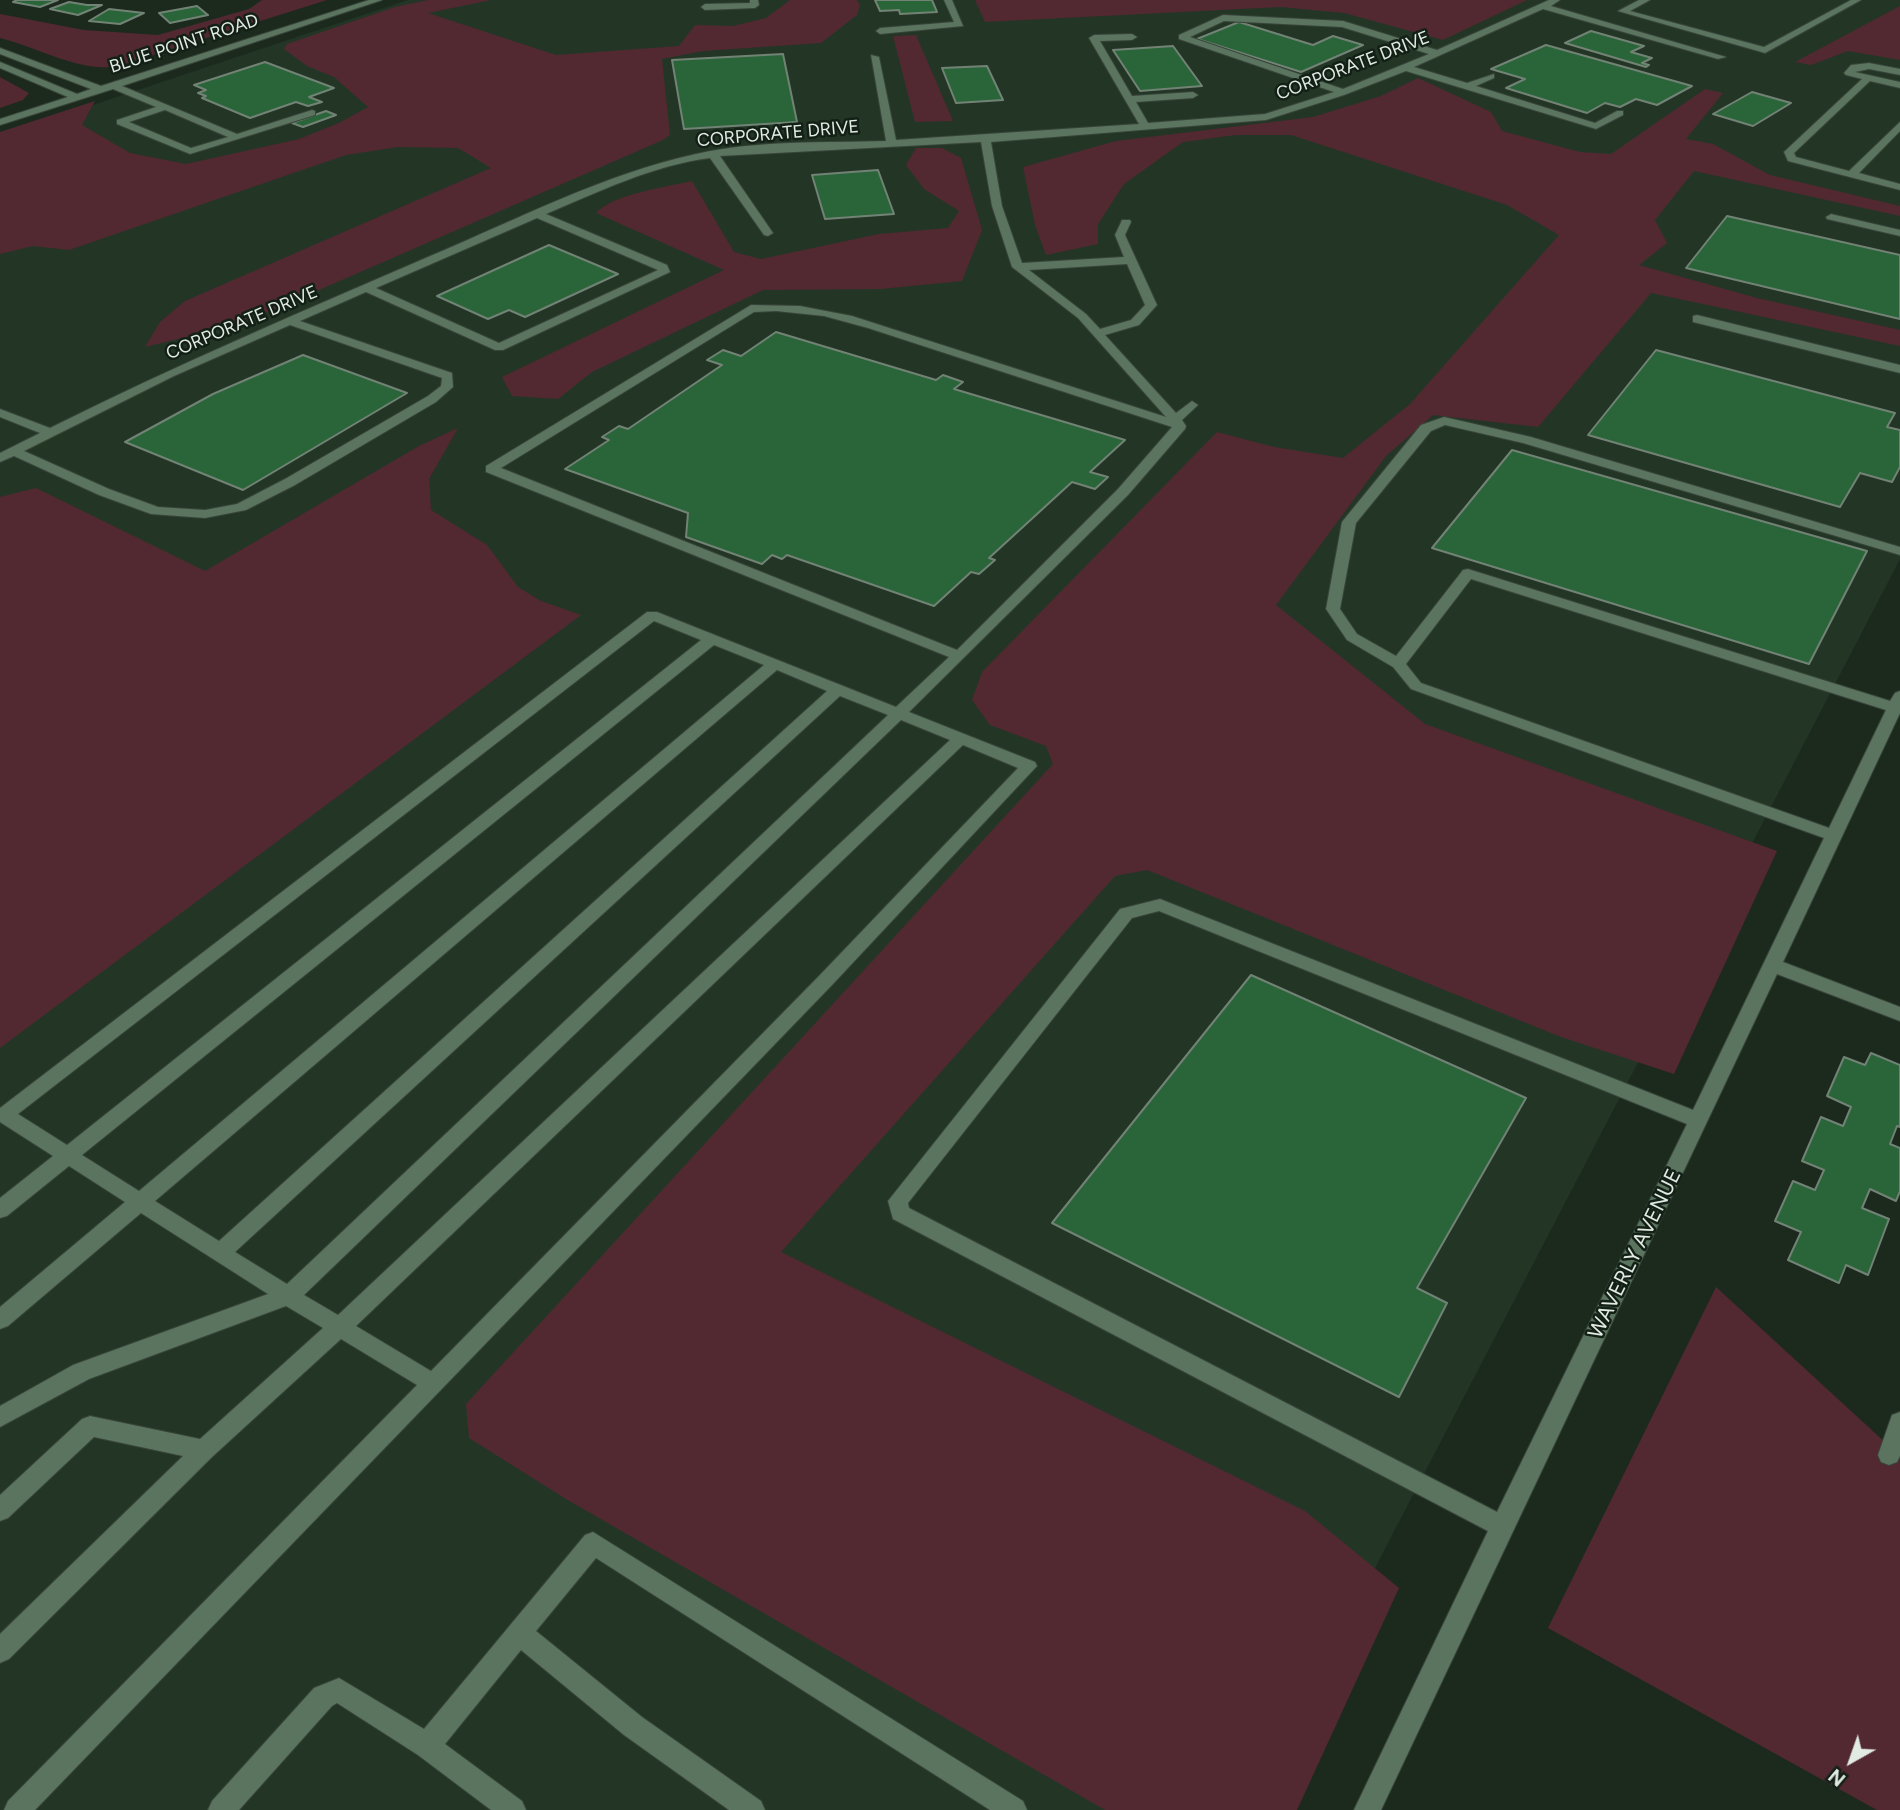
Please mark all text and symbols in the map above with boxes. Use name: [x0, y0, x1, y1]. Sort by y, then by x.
street label: BLUE POINT ROAD: [107, 10, 261, 78]
street label: CORPORATE DRIVE: [1273, 27, 1433, 105]
street label: CORPORATE DRIVE: [696, 116, 860, 152]
street label: CORPORATE DRIVE: [163, 281, 321, 365]
street label: WAVERLY AVENUE: [1583, 1165, 1687, 1343]
north arrow: [1816, 1726, 1886, 1796]
text: N: [1824, 1764, 1850, 1791]

